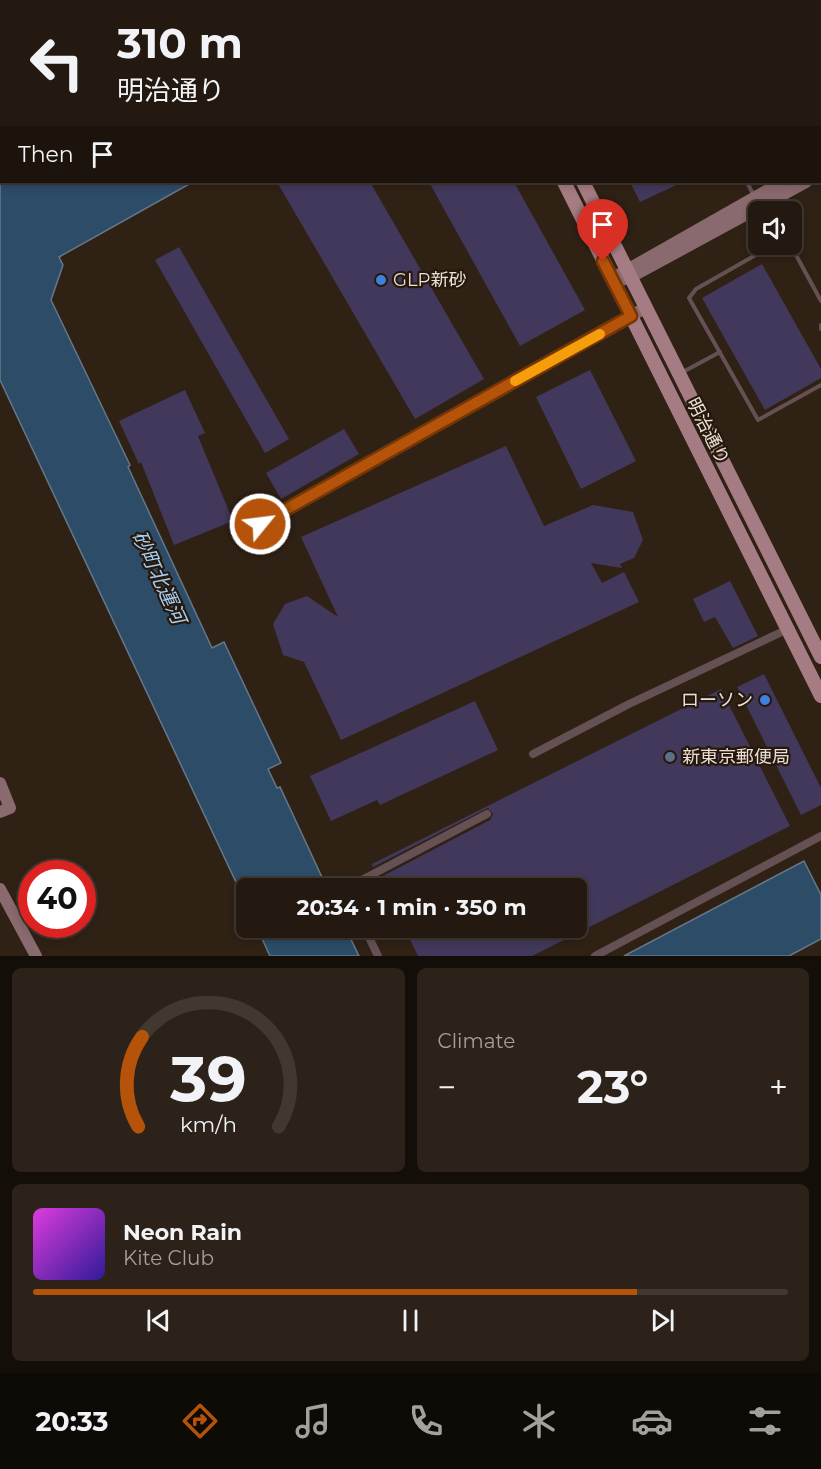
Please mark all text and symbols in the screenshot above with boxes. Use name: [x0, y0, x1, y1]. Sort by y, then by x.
text: 310 m: [117, 17, 243, 69]
icon: left: [18, 24, 96, 102]
text: 明治通り: [117, 74, 225, 107]
icon: arrive: [86, 138, 119, 171]
text: Then: [18, 141, 74, 168]
pin: [577, 199, 628, 261]
map controls: [748, 201, 802, 255]
button: sound: [748, 201, 802, 255]
icon: arrive: [586, 208, 619, 241]
place label: GLP新砂: [393, 269, 466, 291]
marker: GLP新砂: [374, 273, 388, 287]
street label: 明治通り: [682, 394, 734, 468]
position arrow: [228, 492, 292, 556]
water label: 砂町北運河: [127, 527, 193, 631]
place label: ローソン: [681, 689, 753, 711]
marker: ローソン: [758, 693, 772, 707]
place label: 新東京郵便局: [682, 746, 790, 768]
marker: 新東京郵便局: [663, 750, 677, 764]
speed limit sign: 40: [18, 860, 96, 938]
text: 20:34 · 1 min · 350 m: [297, 894, 526, 921]
text: Climate: [438, 1029, 515, 1053]
text: 39: [169, 1041, 247, 1117]
text: 23°: [577, 1059, 648, 1114]
text: −: [438, 1067, 456, 1107]
text: +: [769, 1067, 788, 1107]
text: km/h: [180, 1111, 237, 1137]
text: Neon Rain: [123, 1219, 242, 1246]
text: Kite Club: [123, 1246, 214, 1270]
icon: previous: [142, 1304, 175, 1337]
icon: pause: [394, 1304, 427, 1337]
icon: next: [646, 1304, 679, 1337]
icon: directions: [179, 1400, 221, 1442]
icon: music: [292, 1400, 334, 1442]
icon: phone: [405, 1400, 447, 1442]
icon: climate: [518, 1400, 560, 1442]
icon: car: [631, 1400, 673, 1442]
icon: filters: [744, 1400, 786, 1442]
text: 20:33: [35, 1405, 109, 1438]

